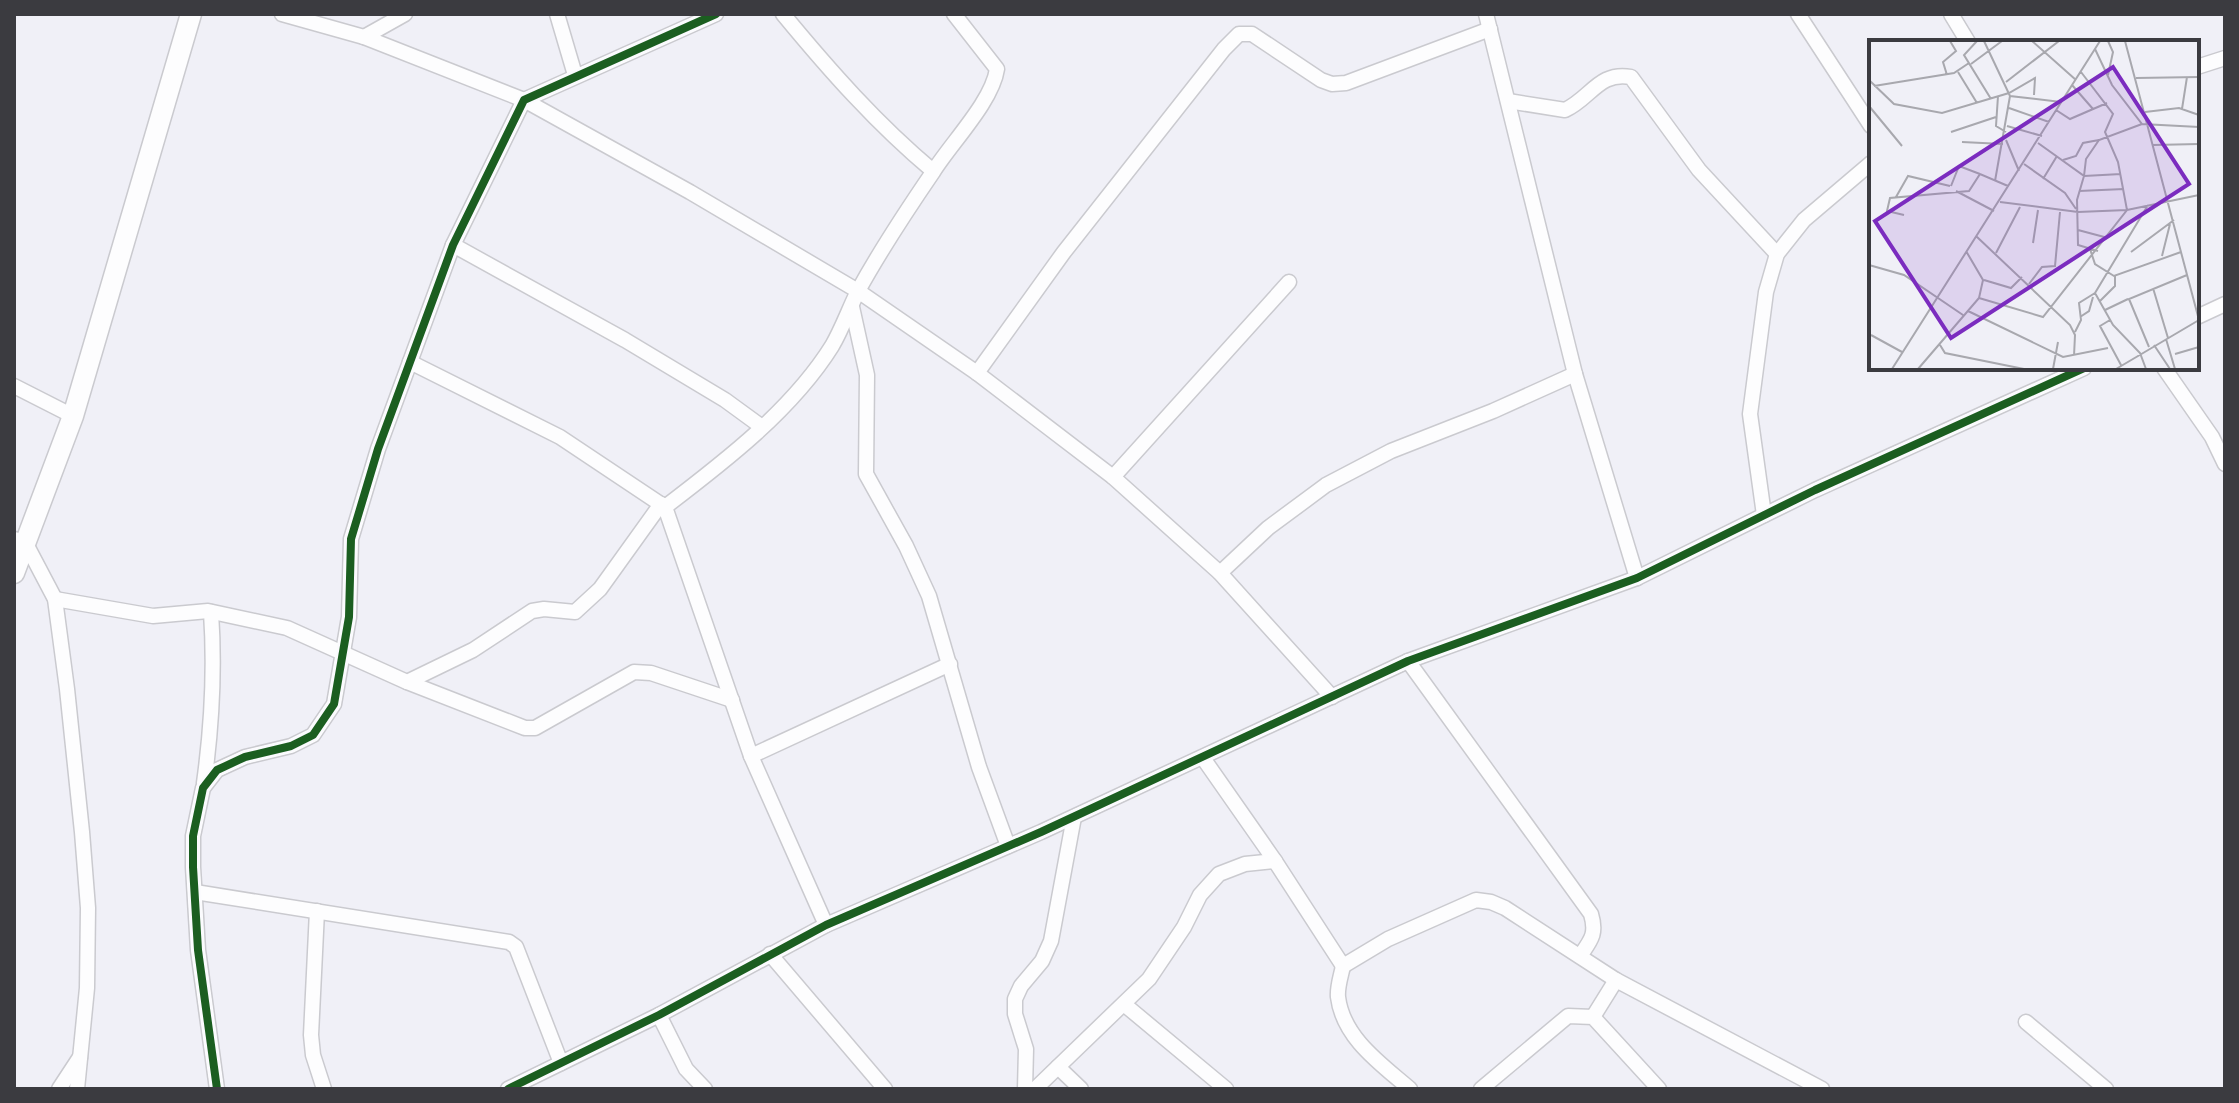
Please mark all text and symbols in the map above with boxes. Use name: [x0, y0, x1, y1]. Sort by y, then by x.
inset map: [1869, 40, 2199, 370]

